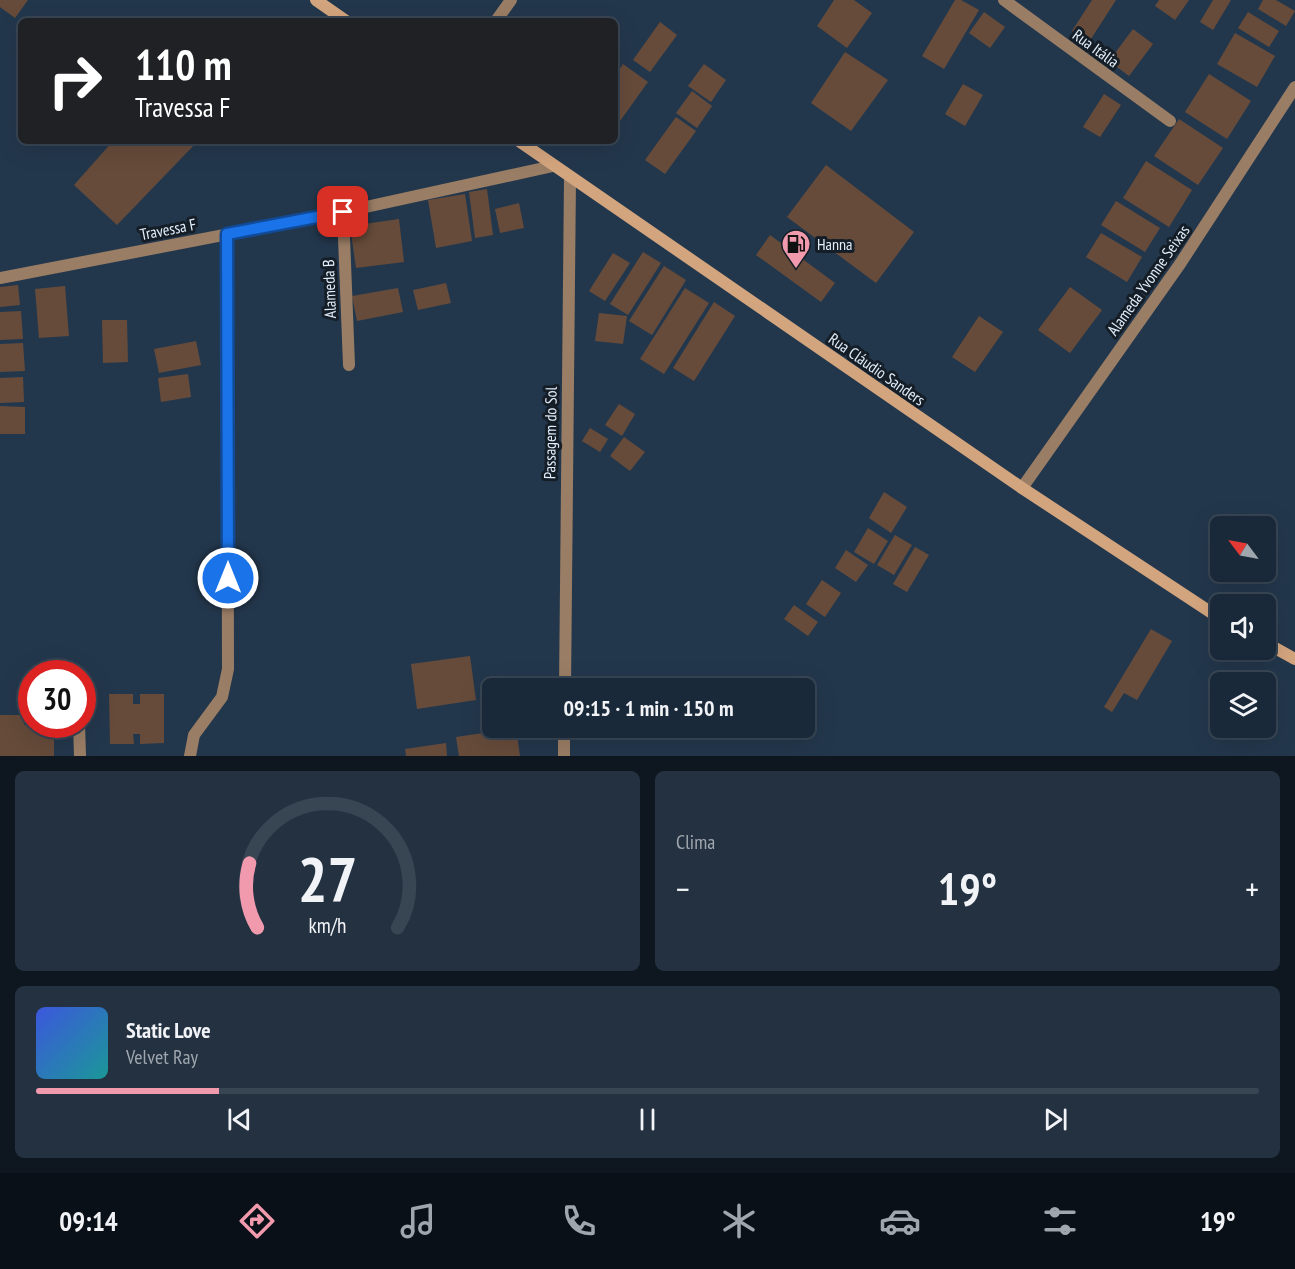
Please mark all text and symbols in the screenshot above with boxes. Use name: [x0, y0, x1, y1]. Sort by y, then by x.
street label: Rua Itália: [1069, 24, 1123, 72]
text: 110 m: [135, 37, 232, 92]
icon: right: [36, 42, 114, 120]
text: Travessa F: [135, 90, 231, 124]
pin: [317, 186, 368, 237]
icon: arrive: [326, 195, 359, 228]
street label: Travessa F: [138, 214, 198, 244]
street label: Alameda Yvonne Seixas: [1102, 221, 1194, 339]
fuel station icon: Hanna: [780, 228, 812, 270]
place label: Hanna: [817, 234, 852, 254]
street label: Alameda B: [318, 259, 340, 319]
street label: Rua Cláudio Sanders: [825, 328, 929, 410]
street label: Passagem do Sol: [539, 386, 561, 479]
north arrow: [1210, 516, 1276, 582]
map controls: [1210, 516, 1276, 738]
position arrow: [196, 546, 260, 610]
button: sound: [1210, 594, 1276, 660]
speed limit sign: 30: [18, 660, 96, 738]
button: layers: [1210, 672, 1276, 738]
text: 09:15 · 1 min · 150 m: [563, 694, 734, 722]
text: Clima: [676, 829, 715, 855]
text: 27: [298, 838, 357, 919]
text: 19°: [938, 859, 997, 917]
text: −: [676, 867, 690, 910]
text: +: [1245, 867, 1259, 910]
text: km/h: [308, 911, 347, 939]
text: Static Love: [126, 1016, 211, 1044]
text: Velvet Ray: [126, 1044, 198, 1070]
icon: previous: [223, 1103, 256, 1136]
icon: pause: [631, 1103, 664, 1136]
icon: next: [1039, 1103, 1072, 1136]
icon: directions: [236, 1200, 278, 1242]
icon: music: [397, 1200, 439, 1242]
icon: phone: [558, 1200, 600, 1242]
icon: climate: [718, 1200, 760, 1242]
icon: car: [879, 1200, 921, 1242]
icon: filters: [1039, 1200, 1081, 1242]
text: 09:14: [59, 1204, 118, 1238]
text: 19°: [1200, 1204, 1236, 1238]

